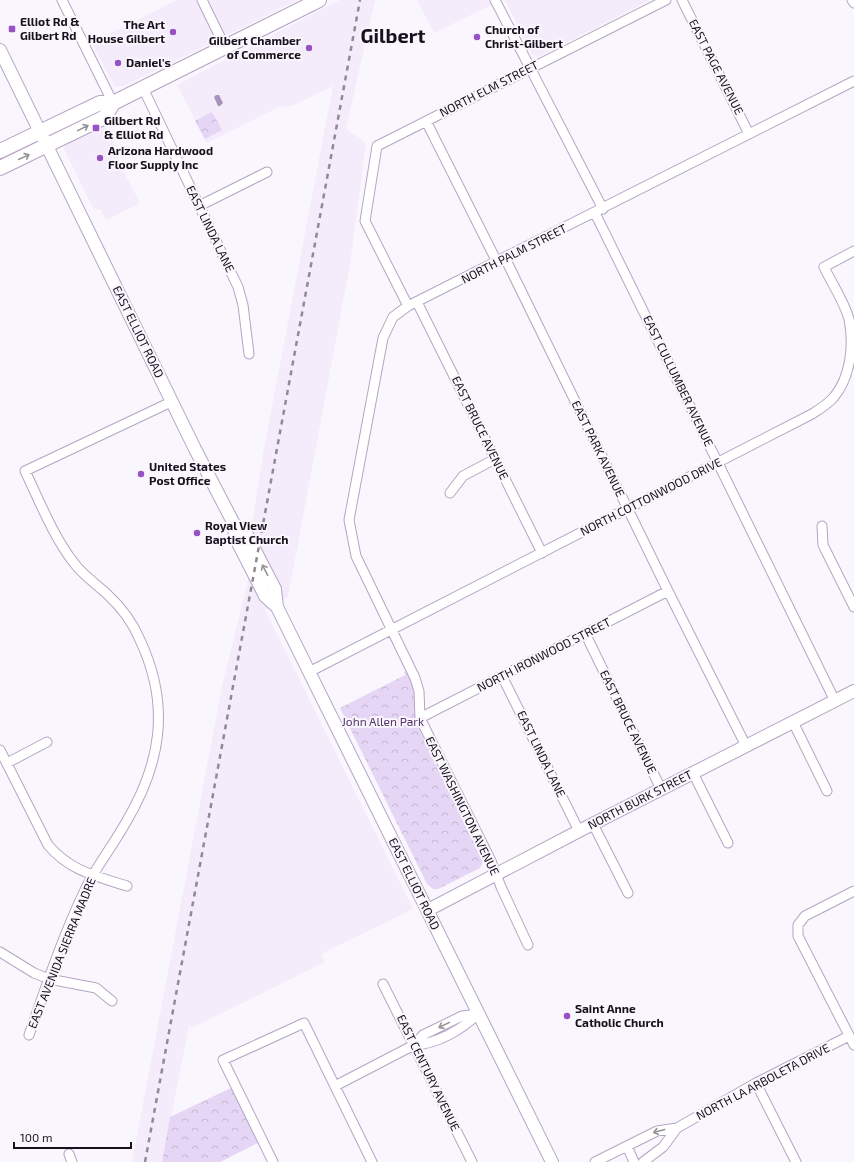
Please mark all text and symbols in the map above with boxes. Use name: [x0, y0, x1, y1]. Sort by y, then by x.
place label: Elliot Rd & Gilbert Rd: [20, 14, 79, 42]
street label: EAST PAGE AVENUE: [687, 16, 747, 117]
place label: The Art House Gilbert: [88, 17, 165, 45]
place label: Church of Christ-Gilbert: [485, 22, 563, 50]
district label: Gilbert: [361, 23, 425, 47]
marker: Elliot Rd & Gilbert Rd: [7, 24, 17, 34]
marker: The Art House Gilbert: [168, 27, 178, 37]
marker: Church of Christ-Gilbert: [472, 32, 482, 42]
place label: Gilbert Chamber of Commerce: [209, 33, 301, 61]
marker: Gilbert Chamber of Commerce: [304, 43, 314, 53]
place label: Daniel's: [126, 55, 171, 69]
street label: NORTH ELM STREET: [437, 57, 540, 119]
marker: Daniel's: [113, 58, 123, 68]
place label: Gilbert Rd & Elliot Rd: [104, 113, 163, 141]
marker: Gilbert Rd & Elliot Rd: [91, 123, 101, 133]
one-way arrow: [76, 124, 88, 131]
place label: Arizona Hardwood Floor Supply Inc: [108, 143, 213, 172]
one-way arrow: [18, 153, 30, 160]
marker: Arizona Hardwood Floor Supply Inc: [95, 153, 105, 163]
street label: EAST LINDA LANE: [184, 183, 238, 274]
street label: NORTH PALM STREET: [458, 220, 569, 286]
street label: EAST ELLIOT ROAD: [111, 283, 167, 380]
street label: EAST CULLUMBER AVENUE: [641, 313, 717, 449]
street label: EAST BRUCE AVENUE: [450, 374, 512, 482]
street label: EAST PARK AVENUE: [569, 398, 628, 499]
street label: NORTH COTTONWOOD DRIVE: [577, 454, 724, 538]
place label: United States Post Office: [149, 459, 226, 487]
marker: United States Post Office: [136, 469, 146, 479]
place label: Royal View Baptist Church: [205, 518, 289, 546]
marker: Royal View Baptist Church: [192, 528, 202, 538]
one-way arrow: [261, 564, 268, 576]
street label: NORTH IRONWOOD STREET: [474, 614, 613, 694]
street label: EAST BRUCE AVENUE: [598, 668, 660, 776]
street label: EAST LINDA LANE: [515, 708, 569, 799]
park label: John Allen Park: [342, 714, 424, 728]
street label: EAST WASHINGTON AVENUE: [423, 734, 503, 877]
street label: NORTH BURK STREET: [585, 767, 694, 832]
street label: EAST ELLIOT ROAD: [387, 835, 443, 932]
street label: EAST AVENIDA SIERRA MADRE: [24, 875, 98, 1030]
place label: Saint Anne Catholic Church: [575, 1001, 664, 1029]
marker: Saint Anne Catholic Church: [562, 1011, 572, 1021]
street label: EAST CENTURY AVENUE: [395, 1012, 463, 1133]
one-way arrow: [438, 1021, 450, 1029]
street label: NORTH LA ARBOLETA DRIVE: [693, 1040, 832, 1122]
scale bar: [14, 1124, 131, 1150]
one-way arrow: [653, 1128, 666, 1136]
text: 100 m: [20, 1130, 52, 1144]

